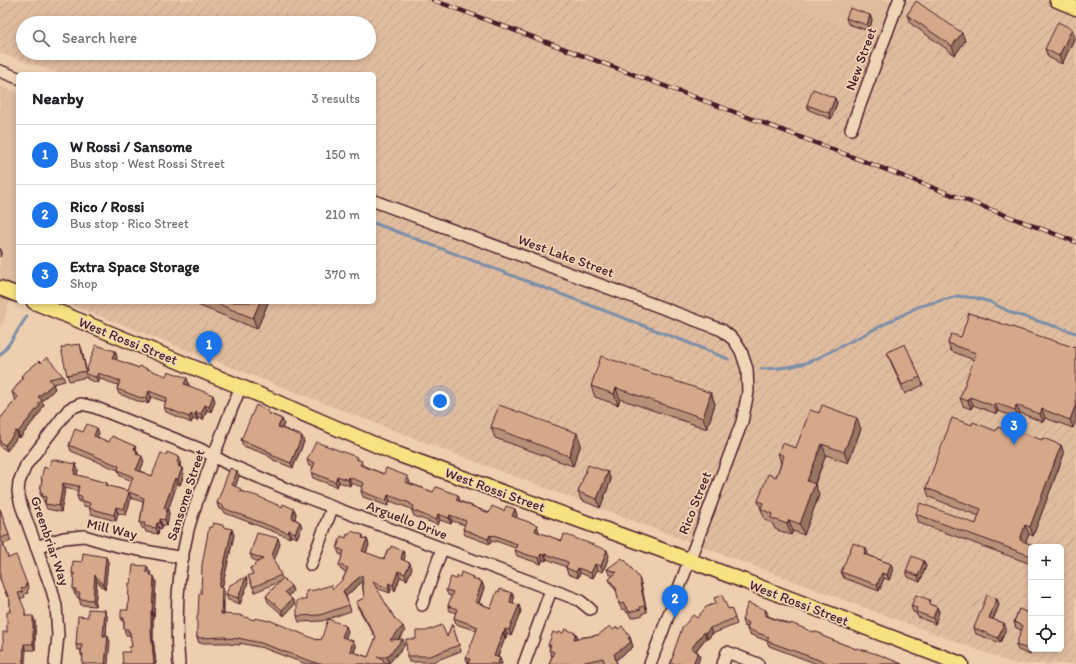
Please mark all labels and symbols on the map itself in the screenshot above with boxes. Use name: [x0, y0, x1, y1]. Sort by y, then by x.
street label: New Street: [842, 25, 880, 93]
street label: West Lake Street: [516, 231, 616, 281]
street label: West Rossi Street: [76, 313, 180, 369]
pin: 1: [196, 331, 222, 364]
your location: [430, 391, 450, 411]
pin: 3: [1001, 412, 1027, 445]
street label: Sansome Street: [163, 447, 209, 543]
street label: West Rossi Street: [443, 464, 547, 516]
street label: Rico Street: [675, 469, 715, 537]
street label: Greenbriar Way: [27, 494, 73, 588]
street label: Arguello Drive: [364, 497, 450, 543]
street label: Mill Way: [85, 515, 139, 543]
street label: West Rossi Street: [747, 576, 851, 630]
pin: 2: [662, 585, 688, 618]

